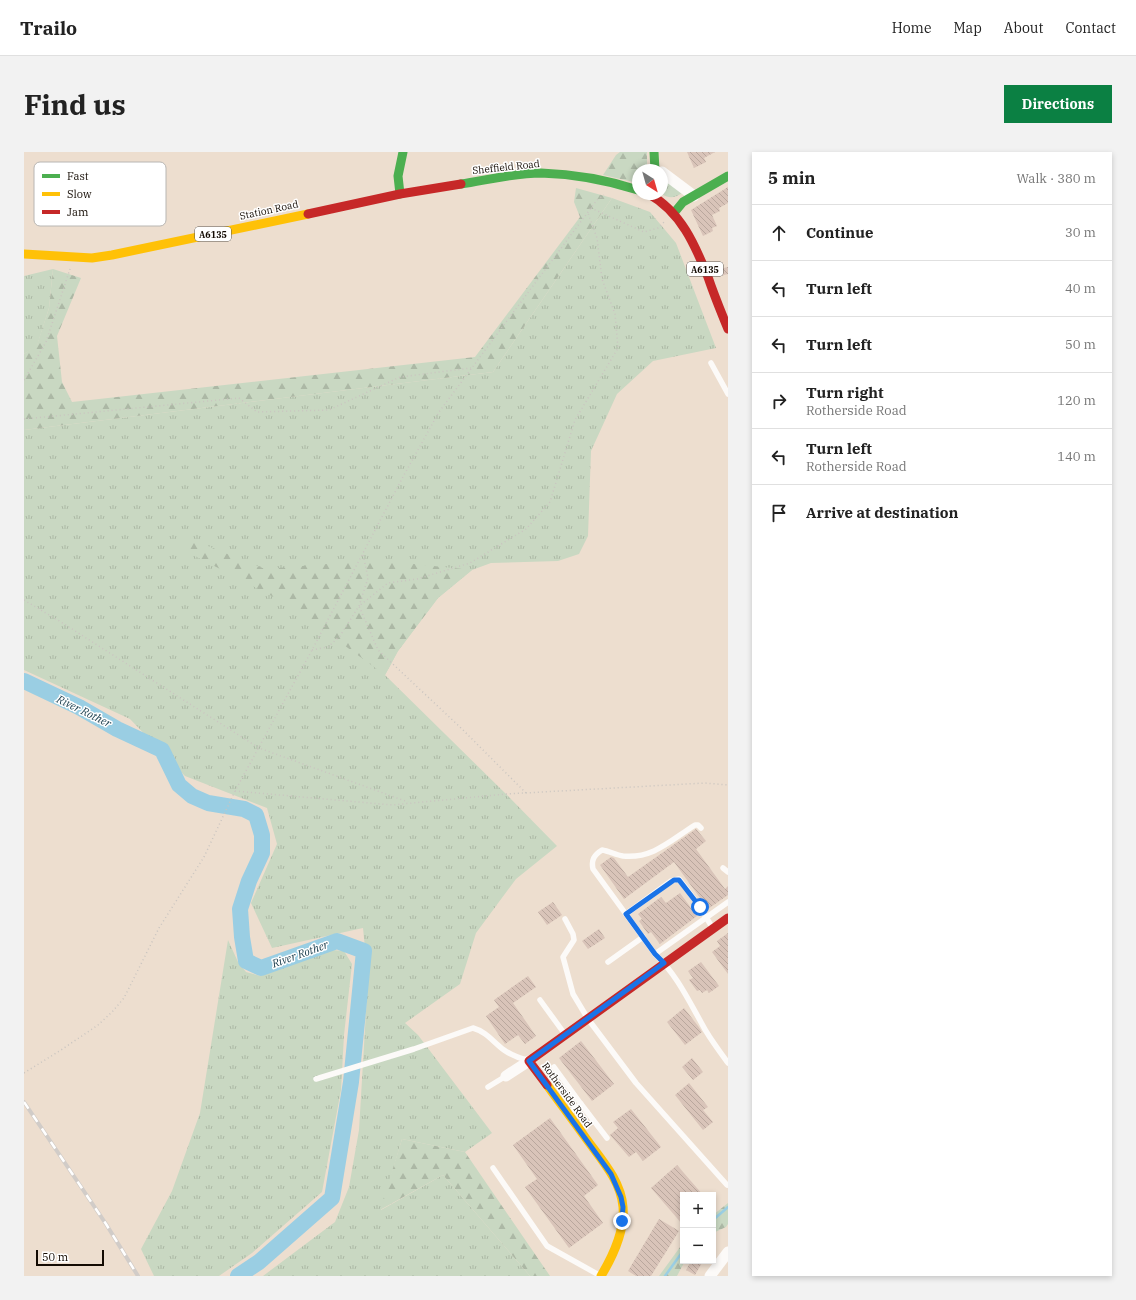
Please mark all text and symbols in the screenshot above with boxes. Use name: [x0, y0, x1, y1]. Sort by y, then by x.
text: Trailo: [20, 16, 77, 40]
text: Home: [892, 19, 931, 37]
text: Map: [953, 19, 982, 37]
text: About: [1004, 19, 1043, 37]
text: Contact: [1065, 19, 1116, 37]
button: Directions: [1004, 85, 1112, 123]
text: Find us: [24, 86, 126, 123]
street label: Sheffield Road: [472, 157, 540, 177]
legend: [34, 162, 166, 226]
north arrow: [632, 164, 668, 200]
text: 5 min: [768, 167, 816, 189]
text: Fast: [67, 169, 89, 183]
text: Walk · 380 m: [1017, 170, 1096, 187]
text: Slow: [67, 187, 92, 201]
street label: Station Road: [238, 197, 300, 223]
text: Jam: [67, 205, 89, 219]
icon: ahead: [768, 222, 790, 244]
text: Continue: [806, 223, 873, 242]
text: 30 m: [1065, 224, 1096, 241]
road number: A6135: [195, 227, 231, 241]
road number: A6135: [687, 262, 723, 276]
icon: left: [768, 278, 790, 300]
text: Turn left: [806, 279, 872, 298]
text: 40 m: [1065, 280, 1096, 297]
icon: left: [768, 334, 790, 356]
text: Turn left: [806, 335, 872, 354]
text: 50 m: [1065, 336, 1096, 353]
text: Turn right: [806, 383, 884, 402]
icon: right: [768, 390, 790, 412]
text: 120 m: [1057, 392, 1096, 409]
text: Rotherside Road: [806, 402, 907, 419]
text: Turn left: [806, 439, 872, 458]
icon: left: [768, 446, 790, 468]
text: 140 m: [1057, 448, 1096, 465]
text: Rotherside Road: [806, 458, 907, 475]
icon: arrive: [768, 502, 790, 524]
text: Arrive at destination: [806, 503, 958, 522]
water label: River Rother: [54, 691, 115, 731]
route start: [691, 898, 709, 916]
water label: River Rother: [269, 937, 331, 971]
street label: Rotherside Road: [539, 1060, 595, 1130]
map controls: [680, 1192, 716, 1264]
button: +: [680, 1192, 716, 1228]
route end: [613, 1212, 631, 1230]
button: −: [680, 1228, 716, 1264]
scale bar: [36, 1248, 104, 1267]
text: 50 m: [42, 1250, 68, 1264]

